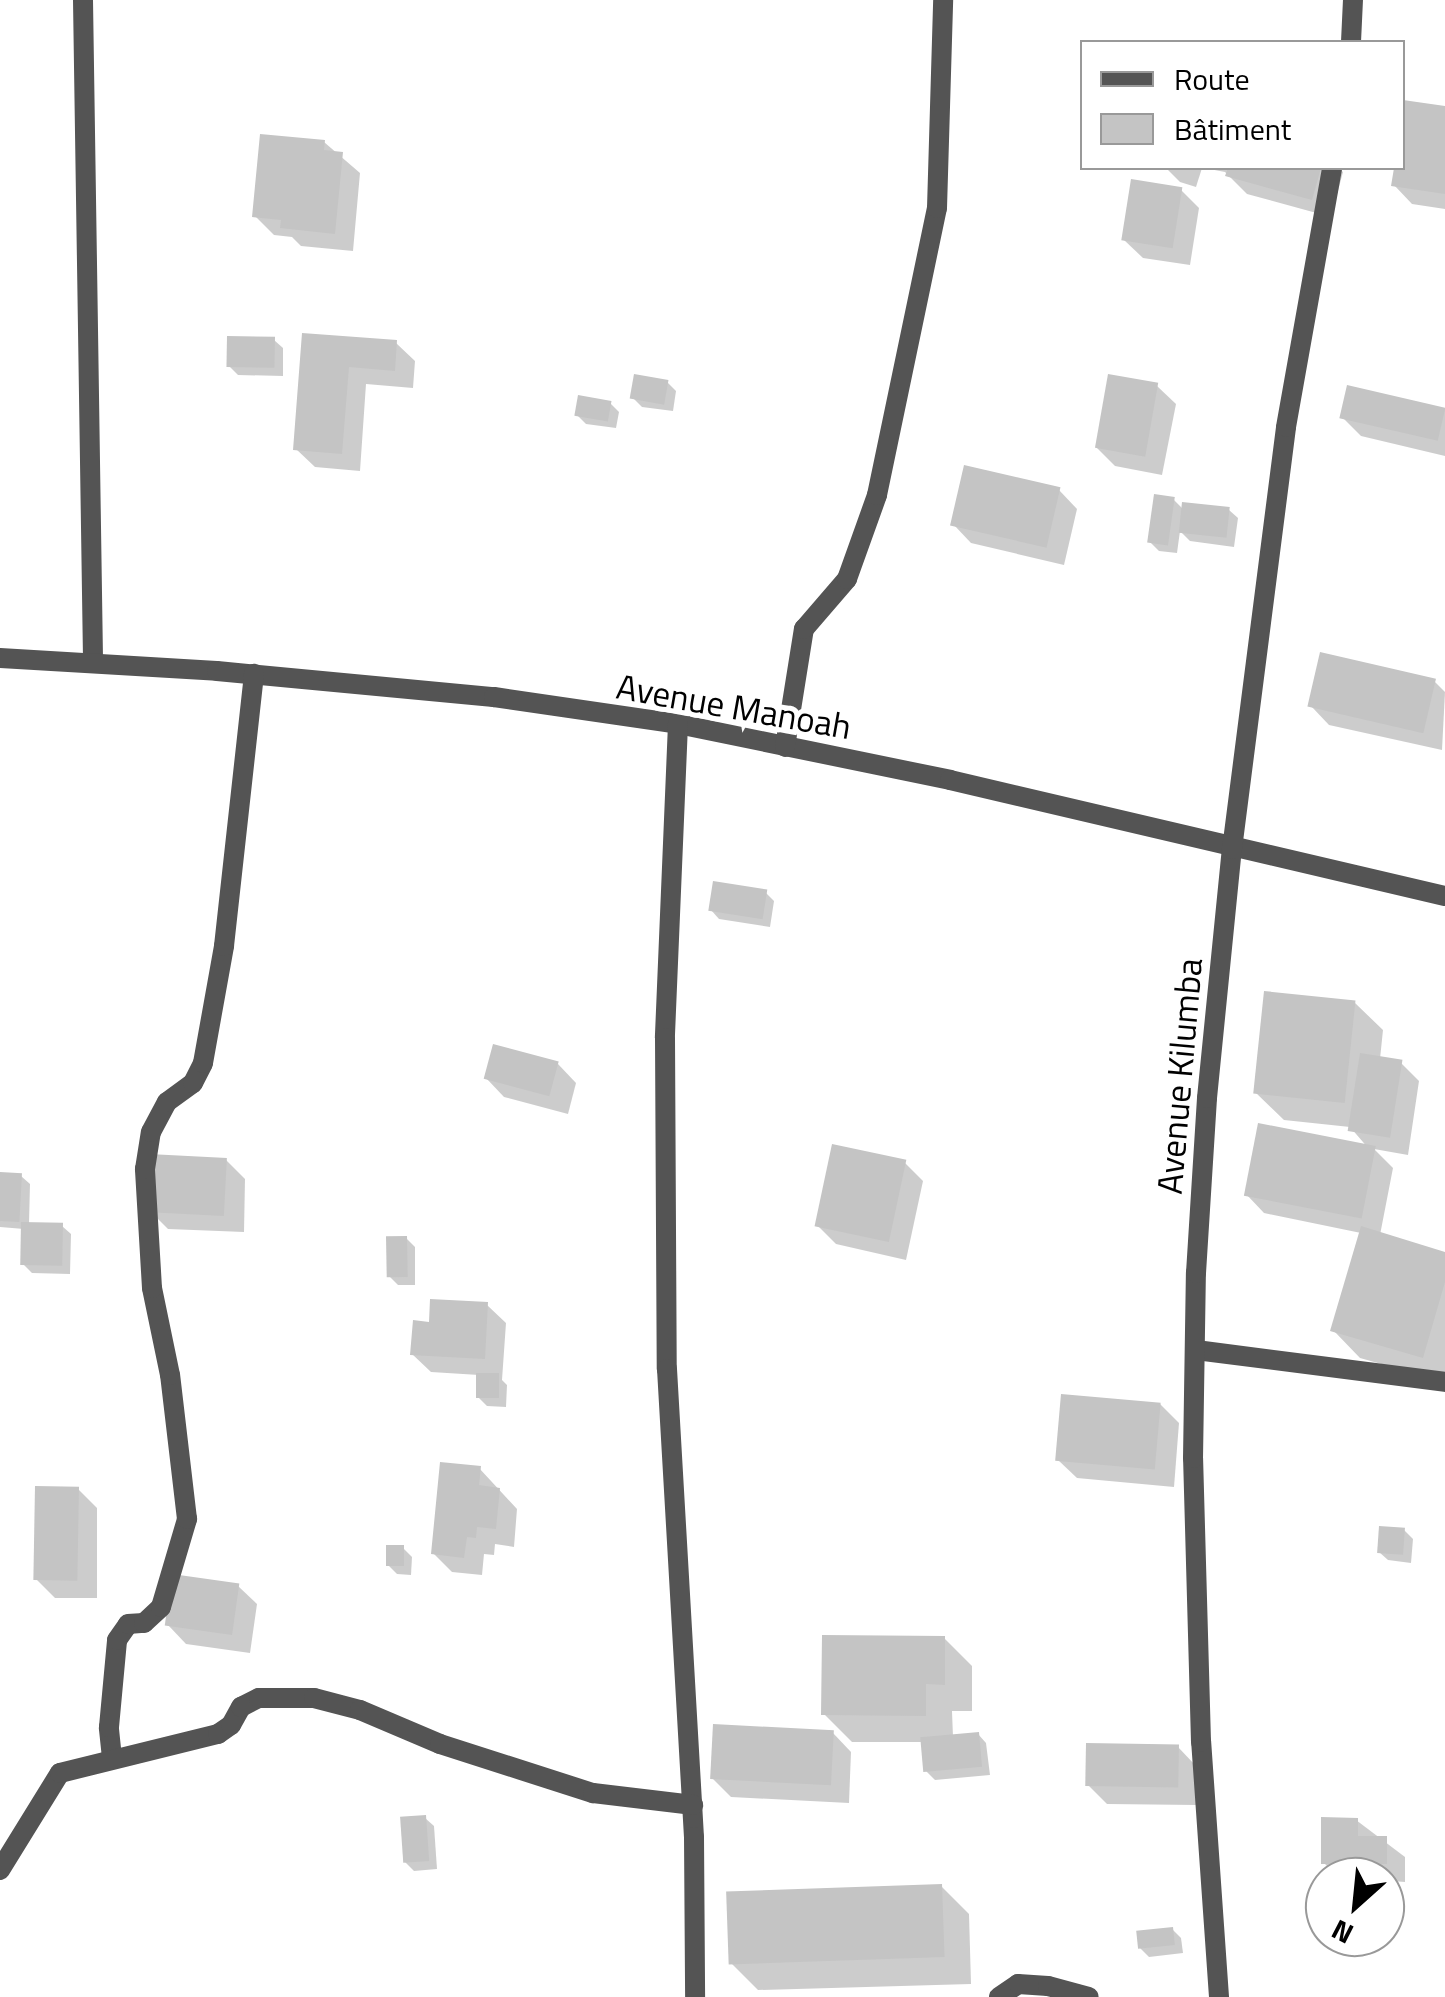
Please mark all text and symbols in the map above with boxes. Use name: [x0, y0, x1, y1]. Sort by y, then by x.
legend: [1080, 40, 1405, 170]
text: Route: [1174, 56, 1250, 102]
text: Bâtiment: [1174, 106, 1291, 152]
street label: Avenue Manoah: [613, 665, 855, 747]
street label: Avenue Kilumba: [1148, 956, 1210, 1196]
north arrow: [1305, 1857, 1405, 1957]
text: N: [1324, 1909, 1360, 1956]

